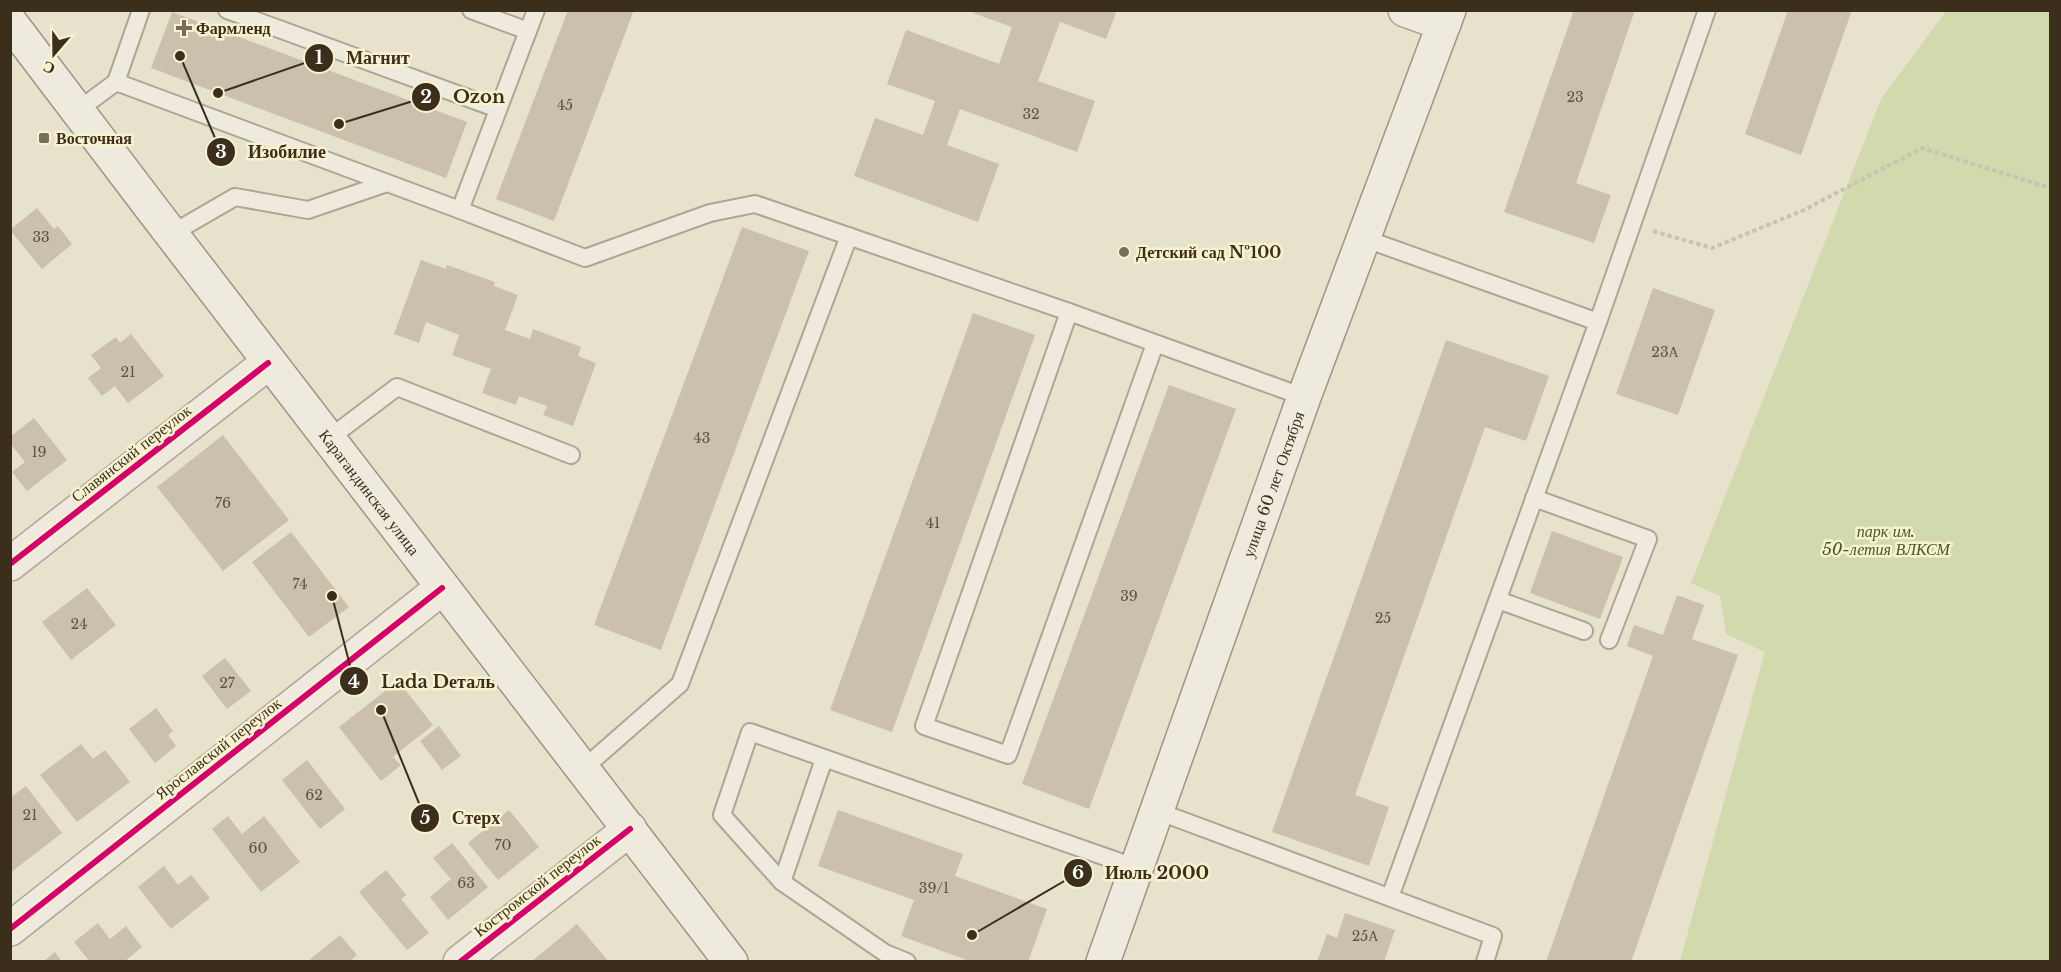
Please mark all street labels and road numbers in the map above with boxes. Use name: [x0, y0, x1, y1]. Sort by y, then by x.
street label: Славянский переулок: [67, 400, 195, 506]
street label: улица 60 лет Октября: [1238, 408, 1308, 560]
street label: Карагандинская улица: [315, 425, 424, 559]
street label: Ярославский переулок: [151, 692, 285, 804]
street label: Костромской переулок: [470, 829, 604, 941]

